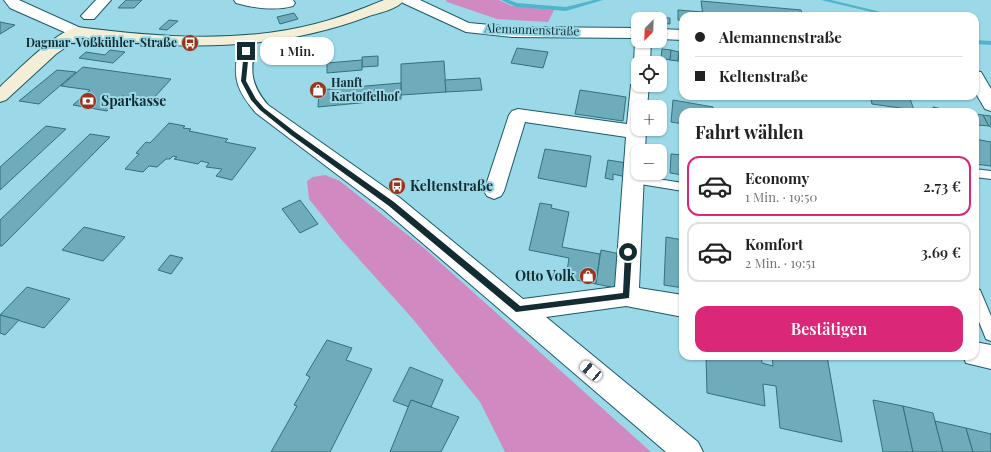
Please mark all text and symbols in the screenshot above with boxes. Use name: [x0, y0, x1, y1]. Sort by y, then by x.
north arrow: [631, 12, 667, 48]
map controls: [631, 12, 667, 180]
street label: Alemannenstraße: [483, 19, 580, 39]
text: Alemannenstraße: [719, 27, 842, 47]
bus stop icon: Dagmar-Voßkühler-Straße: [180, 33, 200, 53]
place label: Dagmar-Voßkühler-Straße: [26, 34, 177, 50]
callout: 1 Min.: [260, 37, 334, 65]
route end: [237, 42, 255, 60]
text: 1 Min.: [279, 42, 315, 59]
button: locate: [631, 56, 667, 92]
text: Keltenstraße: [719, 66, 808, 86]
place label: Hanft Kartoffelhof: [331, 74, 400, 104]
shop icon: Hanft Kartoffelhof: [308, 80, 328, 100]
bank icon: Sparkasse: [78, 91, 98, 111]
place label: Sparkasse: [101, 91, 166, 110]
button: +: [631, 100, 667, 136]
text: Fahrt wählen: [695, 120, 804, 144]
button: −: [631, 144, 667, 180]
icon: car: [697, 168, 733, 204]
text: Economy: [745, 168, 809, 188]
bus stop icon: Keltenstraße: [387, 176, 407, 196]
place label: Keltenstraße: [410, 176, 493, 195]
text: 2.73 €: [923, 176, 961, 196]
text: 1 Min. · 19:50: [745, 188, 817, 205]
icon: car: [697, 234, 733, 270]
text: Komfort: [745, 234, 803, 254]
text: 3.69 €: [921, 242, 961, 262]
route start: [619, 243, 637, 261]
text: 2 Min. · 19:51: [745, 254, 816, 271]
place label: Otto Volk: [515, 266, 576, 285]
shop icon: Otto Volk: [578, 266, 598, 286]
button: Bestätigen: [695, 306, 963, 352]
car: [578, 359, 604, 383]

